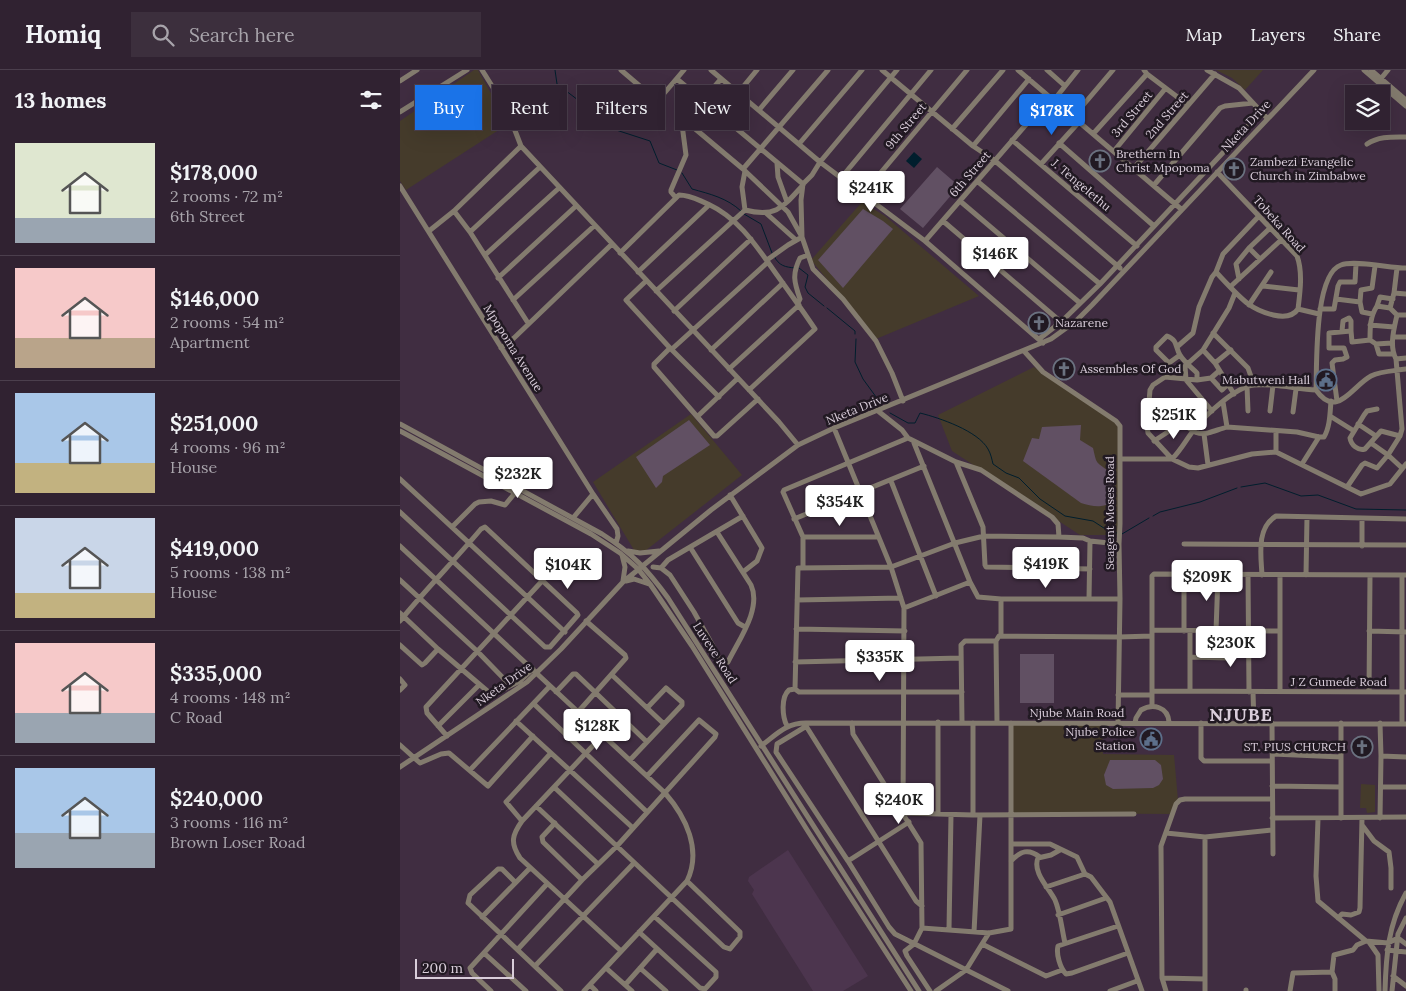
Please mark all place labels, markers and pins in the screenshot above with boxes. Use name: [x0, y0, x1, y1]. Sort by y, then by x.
pin: $178K: [1017, 93, 1087, 136]
place label: Brethern In Christ Mpopoma: [1116, 146, 1210, 175]
church icon: Brethern In Christ Mpopoma: [1088, 149, 1112, 173]
place label: Zambezi Evangelic Church in Zimbabwe: [1250, 154, 1366, 183]
church icon: Zambezi Evangelic Church in Zimbabwe: [1222, 157, 1246, 181]
pin: $241K: [836, 170, 906, 213]
pin: $146K: [960, 236, 1030, 279]
church icon: Nazarene: [1027, 311, 1051, 335]
place label: Nazarene: [1055, 315, 1109, 330]
church icon: Assembles Of God: [1052, 357, 1076, 381]
place label: Assembles Of God: [1079, 361, 1181, 376]
public building icon: Mabutweni Hall: [1314, 368, 1338, 392]
place label: Mabutweni Hall: [1222, 372, 1310, 387]
pin: $251K: [1139, 398, 1209, 440]
pin: $232K: [483, 456, 553, 499]
pin: $354K: [805, 484, 875, 527]
pin: $419K: [1011, 546, 1081, 589]
pin: $104K: [533, 548, 603, 590]
pin: $209K: [1172, 560, 1242, 602]
pin: $230K: [1196, 626, 1266, 668]
pin: $335K: [845, 640, 915, 682]
pin: $128K: [562, 708, 632, 751]
place label: Njube Police Station: [1065, 724, 1135, 753]
public building icon: Njube Police Station: [1139, 727, 1163, 751]
church icon: ST. PIUS CHURCH: [1350, 735, 1374, 759]
place label: ST. PIUS CHURCH: [1244, 739, 1346, 754]
pin: $240K: [864, 782, 934, 825]

